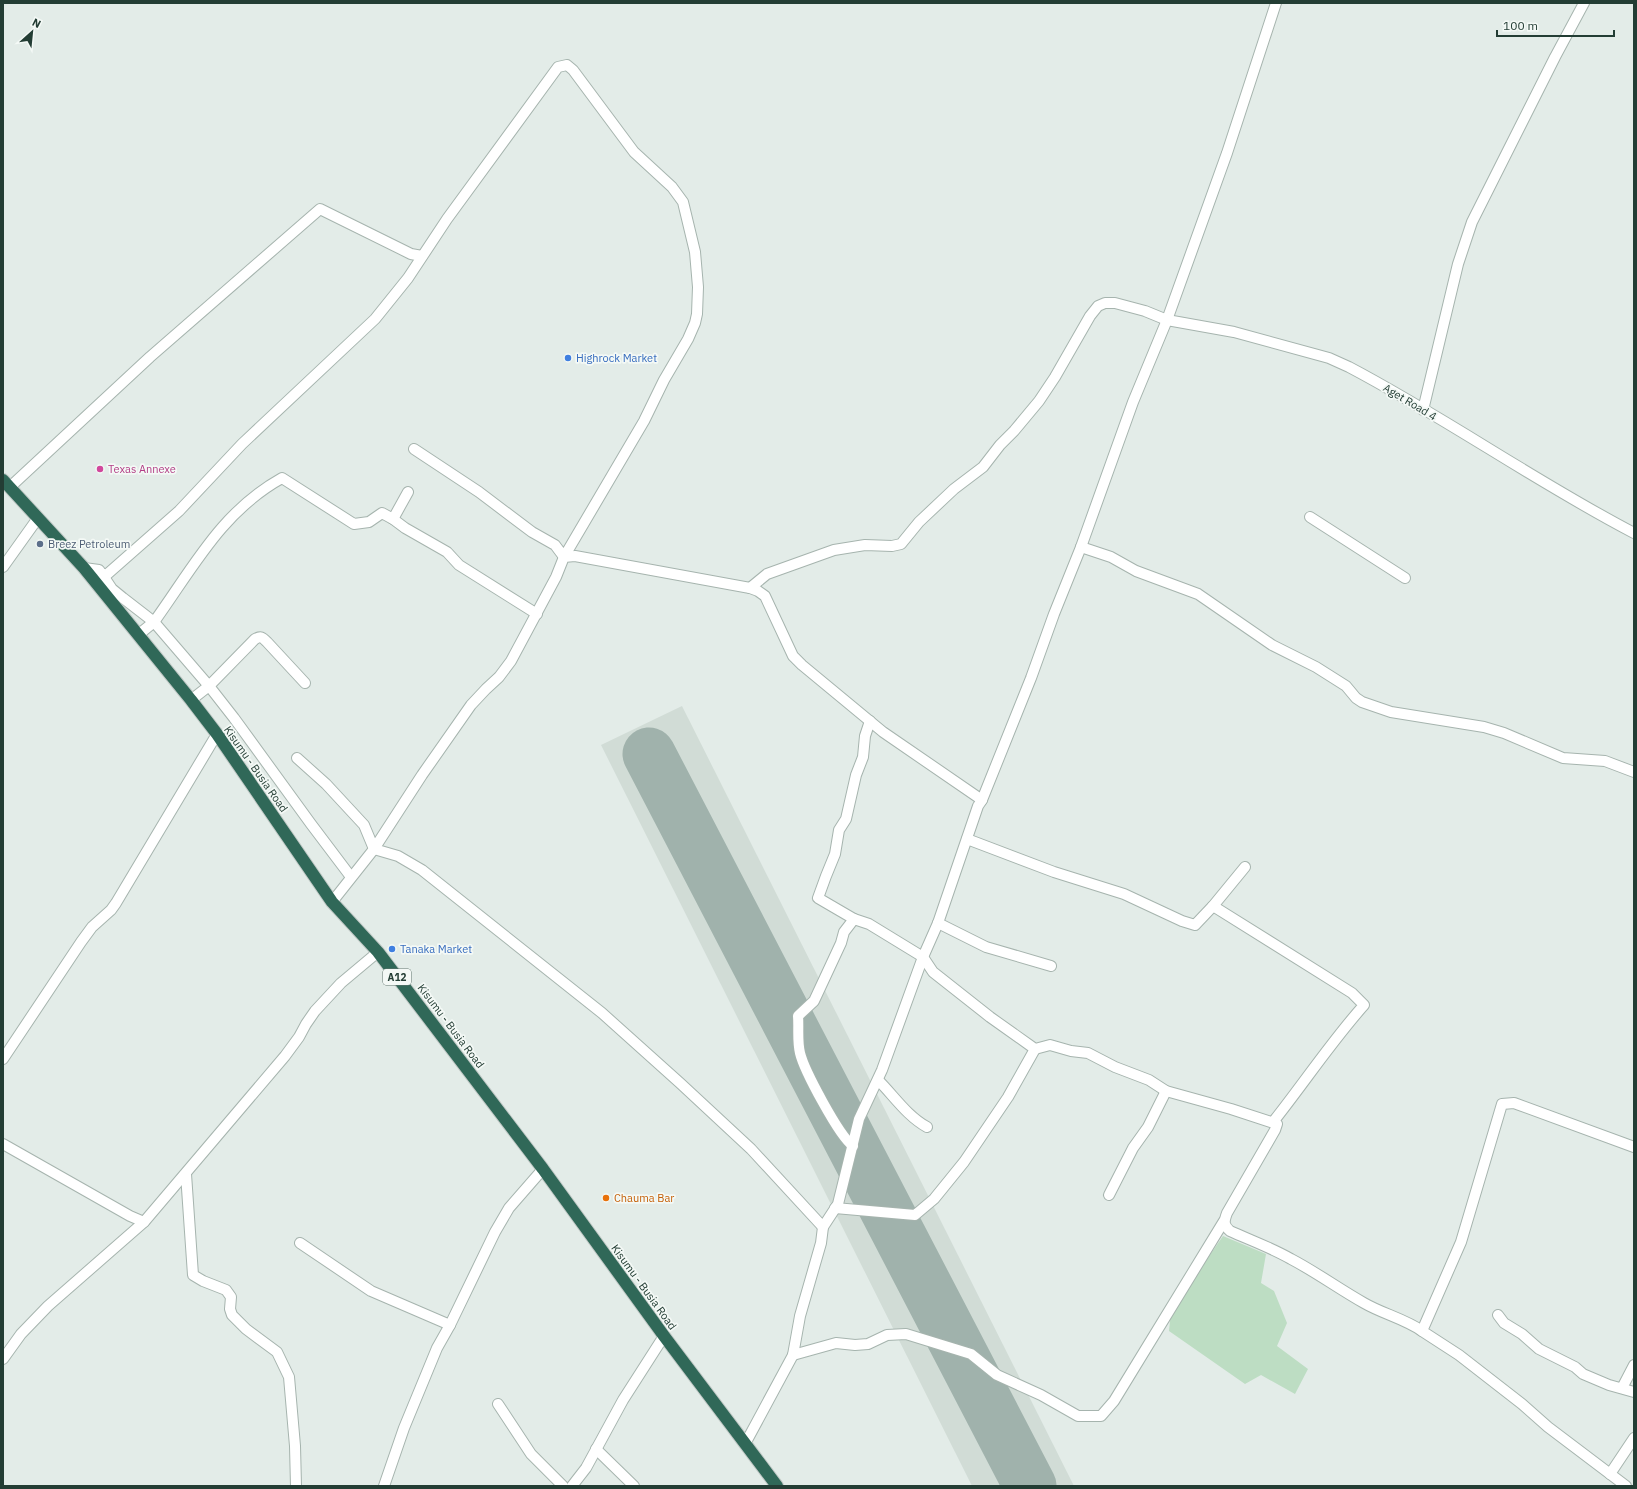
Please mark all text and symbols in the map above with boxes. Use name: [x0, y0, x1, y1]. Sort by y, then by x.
north arrow: [12, 12, 52, 52]
scale bar: [1497, 12, 1614, 38]
text: N: [30, 15, 43, 31]
text: 100 m: [1503, 18, 1538, 33]
place label: Highrock Market: [576, 351, 657, 365]
marker: Highrock Market: [563, 353, 573, 363]
street label: Aget Road 4: [1381, 381, 1440, 424]
place label: Texas Annexe: [108, 462, 176, 476]
marker: Texas Annexe: [95, 464, 105, 474]
place label: Breez Petroleum: [48, 537, 130, 551]
marker: Breez Petroleum: [35, 539, 45, 549]
street label: Kisumu - Busia Road: [221, 723, 291, 815]
place label: Tanaka Market: [400, 942, 472, 956]
marker: Tanaka Market: [387, 944, 397, 954]
road number: A12: [383, 969, 411, 985]
street label: Kisumu - Busia Road: [415, 981, 487, 1071]
place label: Chauma Bar: [614, 1191, 674, 1205]
marker: Chauma Bar: [601, 1193, 611, 1203]
street label: Kisumu - Busia Road: [608, 1242, 680, 1332]

